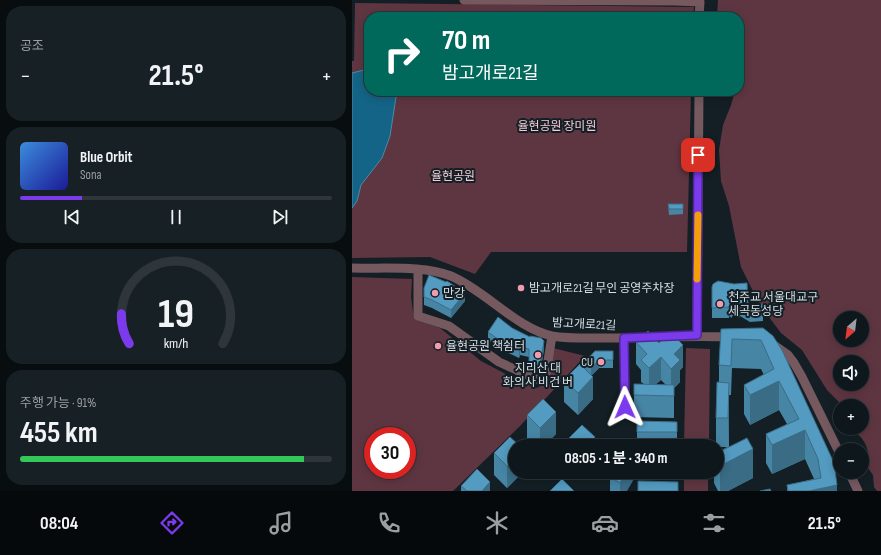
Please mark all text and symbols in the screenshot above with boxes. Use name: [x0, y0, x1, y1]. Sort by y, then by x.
text: 70 m: [442, 24, 490, 57]
icon: right: [376, 28, 428, 80]
text: 공조: [20, 38, 44, 54]
text: 21.5°: [148, 58, 204, 94]
text: −: [20, 63, 31, 90]
text: +: [321, 63, 332, 90]
text: 밤고개로21길: [442, 63, 539, 84]
park label: 율현공원 장미원: [517, 119, 597, 134]
pin: [681, 138, 715, 172]
icon: arrive: [687, 144, 709, 166]
text: Blue Orbit: [80, 148, 132, 167]
text: Sona: [80, 167, 102, 183]
park label: 율현공원: [431, 169, 475, 184]
icon: previous: [61, 206, 83, 228]
icon: pause: [165, 206, 187, 228]
icon: next: [269, 206, 291, 228]
place label: 밤고개로21길 무인 공영주차장: [529, 281, 674, 296]
marker: 밤고개로21길 무인 공영주차장: [516, 283, 526, 293]
place label: 만강: [443, 286, 465, 301]
marker: 만강: [430, 288, 440, 298]
text: 19: [158, 290, 194, 339]
place label: 천주교 서울대교구 세곡동성당: [728, 290, 818, 319]
marker: 천주교 서울대교구 세곡동성당: [715, 299, 725, 309]
north arrow: [833, 311, 869, 347]
map controls: [833, 311, 869, 479]
street label: 밤고개로21길: [551, 315, 617, 334]
text: km/h: [164, 335, 188, 352]
place label: 율현공원 책쉼터: [446, 339, 525, 354]
marker: 율현공원 책쉼터: [433, 341, 443, 351]
marker: 지리산 대 화의사 비건 버: [533, 350, 543, 360]
place label: CU: [581, 355, 593, 370]
button: sound: [833, 355, 869, 391]
marker: CU: [596, 357, 606, 367]
place label: 지리산 대 화의사 비건 버: [503, 361, 573, 390]
position arrow: [604, 386, 646, 428]
text: 주행 가능 · 91%: [20, 395, 96, 411]
button: +: [833, 399, 869, 435]
text: 455 km: [20, 415, 98, 451]
speed limit sign: 30: [364, 427, 416, 479]
button: −: [833, 443, 869, 479]
text: 08:05 · 1 분 · 340 m: [565, 449, 668, 468]
icon: directions: [158, 509, 186, 537]
icon: music: [267, 509, 295, 537]
icon: phone: [375, 509, 403, 537]
icon: climate: [483, 509, 511, 537]
icon: car: [591, 509, 619, 537]
icon: filters: [700, 509, 728, 537]
text: 08:04: [40, 513, 78, 534]
text: 21.5°: [808, 513, 841, 534]

